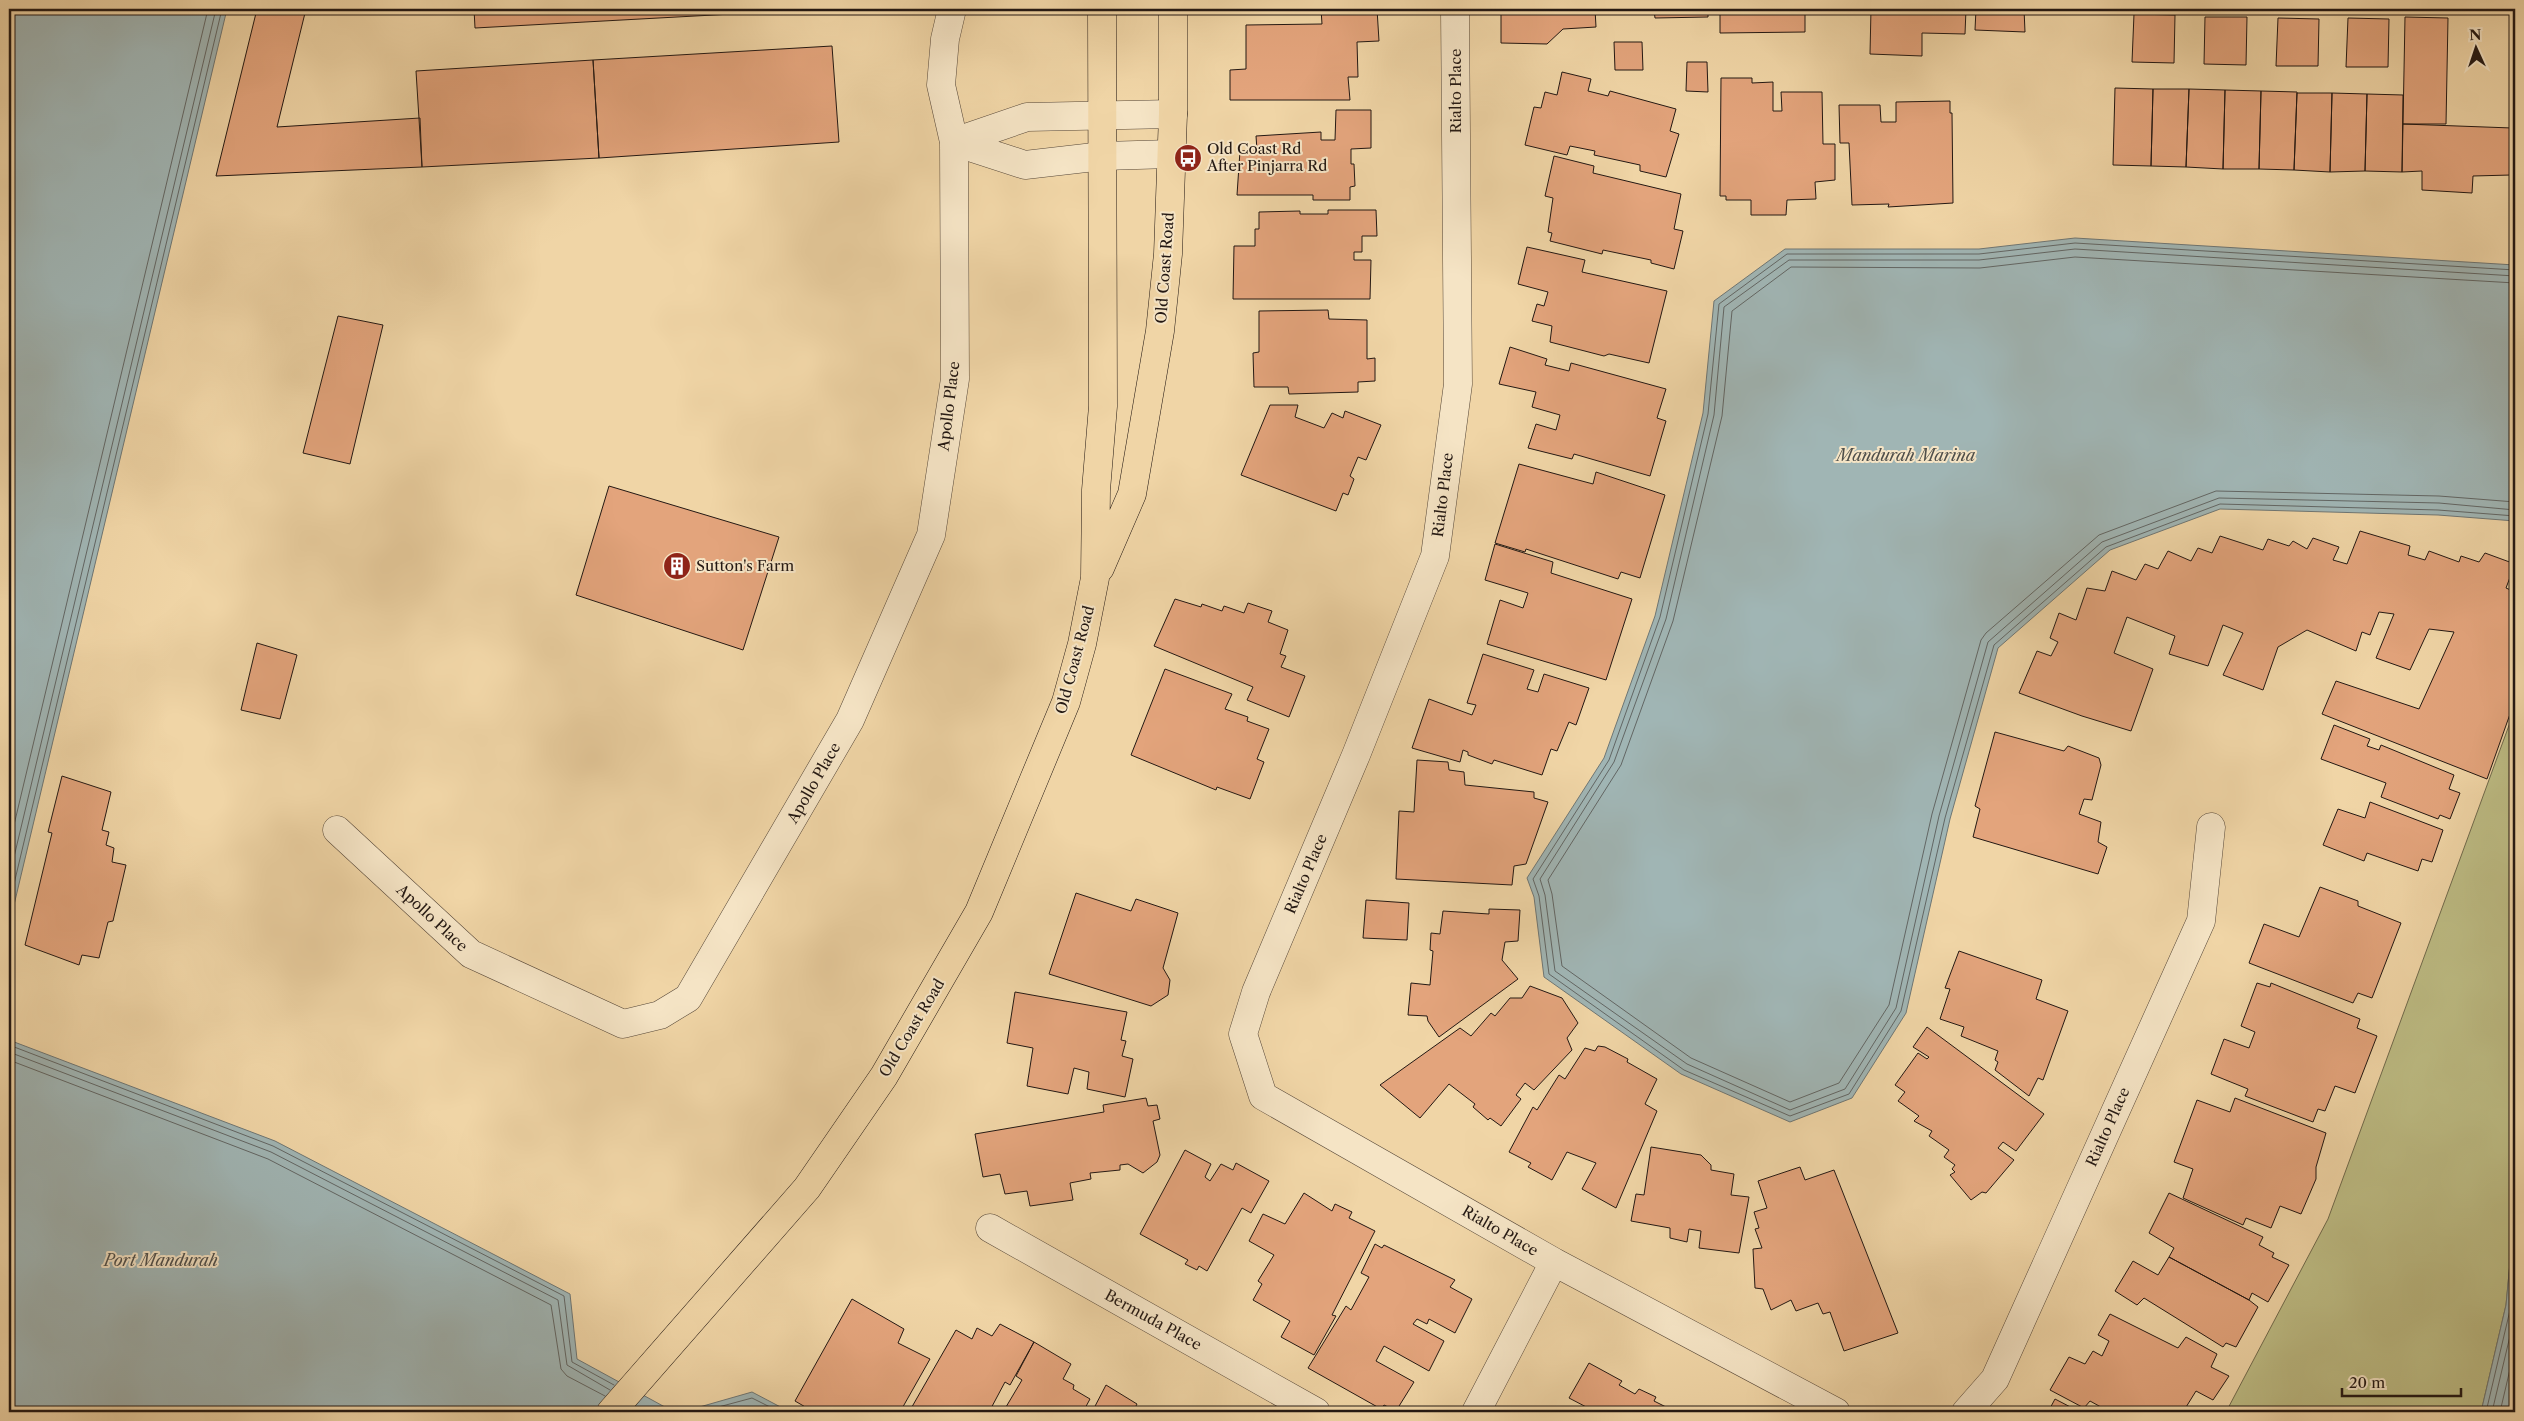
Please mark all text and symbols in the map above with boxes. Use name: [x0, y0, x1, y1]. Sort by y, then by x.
north arrow: [2452, 22, 2502, 72]
text: N: [2469, 26, 2482, 44]
street label: Rialto Place: [1446, 49, 1465, 133]
place label: Old Coast Rd After Pinjarra Rd: [1206, 139, 1327, 175]
bus stop icon: Old Coast Rd After Pinjarra Rd: [1173, 143, 1203, 173]
street label: Old Coast Road: [1151, 212, 1178, 324]
street label: Apollo Place: [933, 360, 963, 453]
water label: Mandurah Marina: [1835, 445, 1976, 465]
street label: Rialto Place: [1428, 452, 1457, 538]
building icon: Sutton's Farm: [662, 551, 692, 581]
place label: Sutton's Farm: [696, 556, 794, 575]
street label: Old Coast Road: [1051, 604, 1098, 716]
street label: Apollo Place: [782, 739, 844, 827]
street label: Rialto Place: [1280, 831, 1331, 917]
street label: Apollo Place: [392, 879, 472, 955]
street label: Old Coast Road: [875, 975, 948, 1080]
street label: Rialto Place: [2082, 1084, 2133, 1169]
street label: Rialto Place: [1459, 1201, 1542, 1260]
water label: Port Mandurah: [102, 1250, 218, 1270]
street label: Bermuda Place: [1101, 1285, 1205, 1354]
scale bar: [2342, 1366, 2460, 1398]
text: 20 m: [2349, 1373, 2385, 1392]

